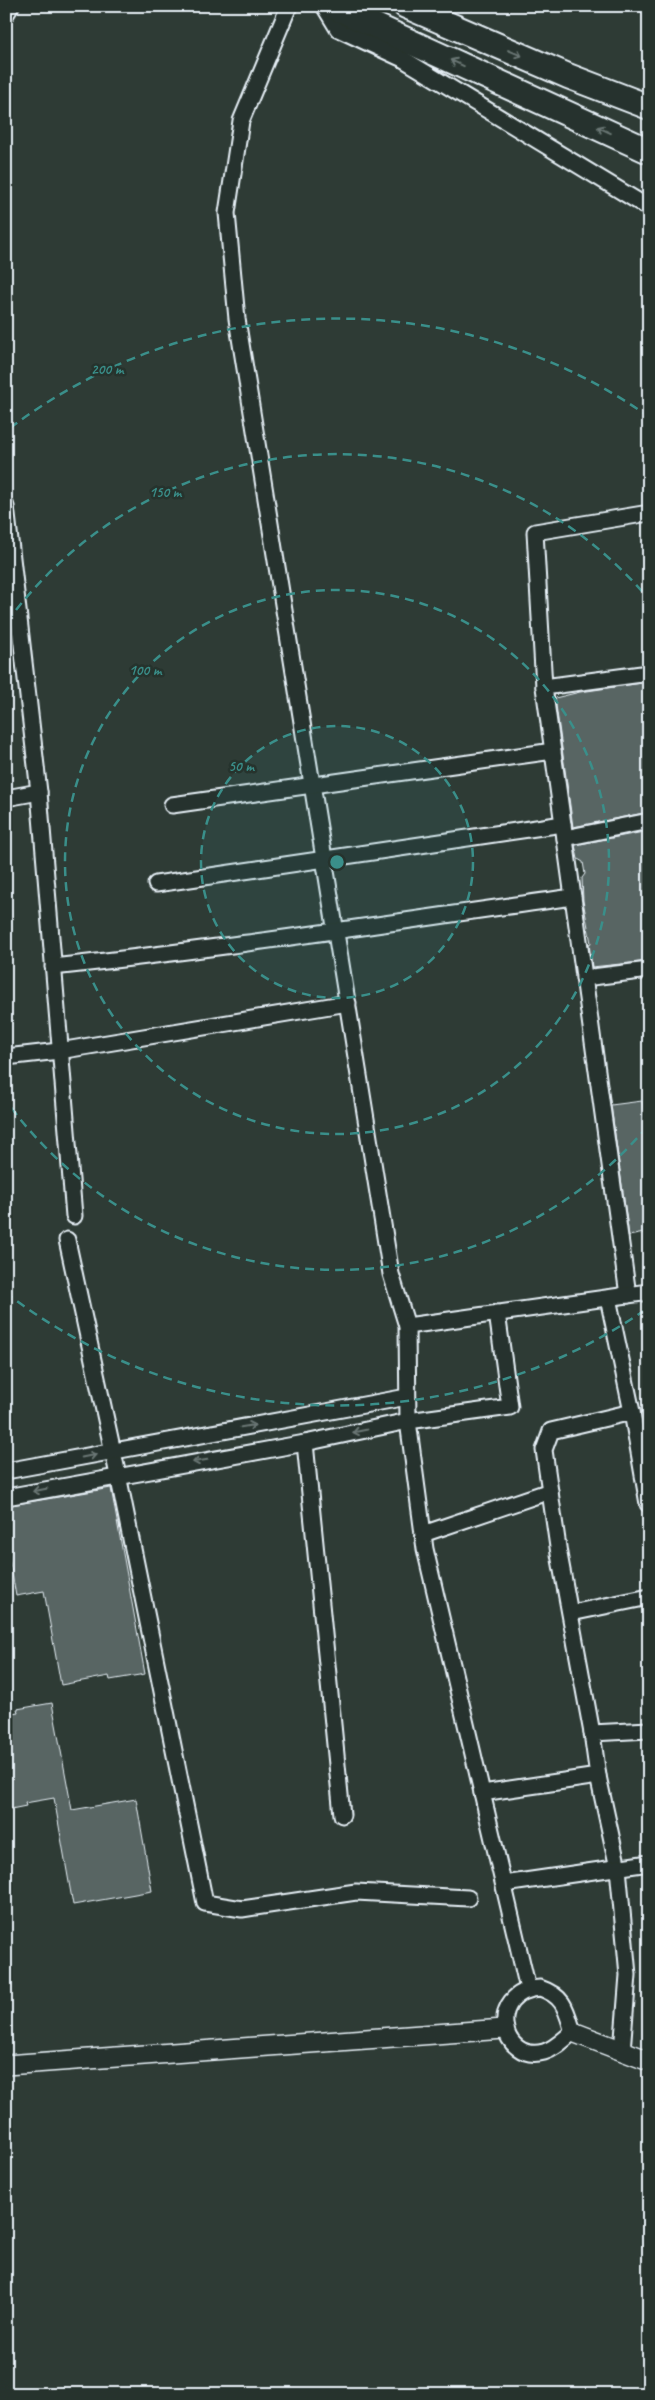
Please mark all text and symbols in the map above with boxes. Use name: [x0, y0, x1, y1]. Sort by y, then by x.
one-way arrow: [507, 49, 522, 59]
one-way arrow: [450, 57, 465, 67]
one-way arrow: [597, 125, 612, 135]
text: 200 m: [91, 360, 125, 379]
text: 150 m: [149, 483, 183, 502]
text: 100 m: [129, 661, 163, 680]
text: 50 m: [228, 757, 255, 776]
centre of rings: [328, 853, 346, 871]
one-way arrow: [240, 1421, 256, 1431]
one-way arrow: [352, 1427, 368, 1436]
one-way arrow: [80, 1450, 96, 1460]
one-way arrow: [193, 1456, 209, 1466]
one-way arrow: [33, 1486, 49, 1495]

